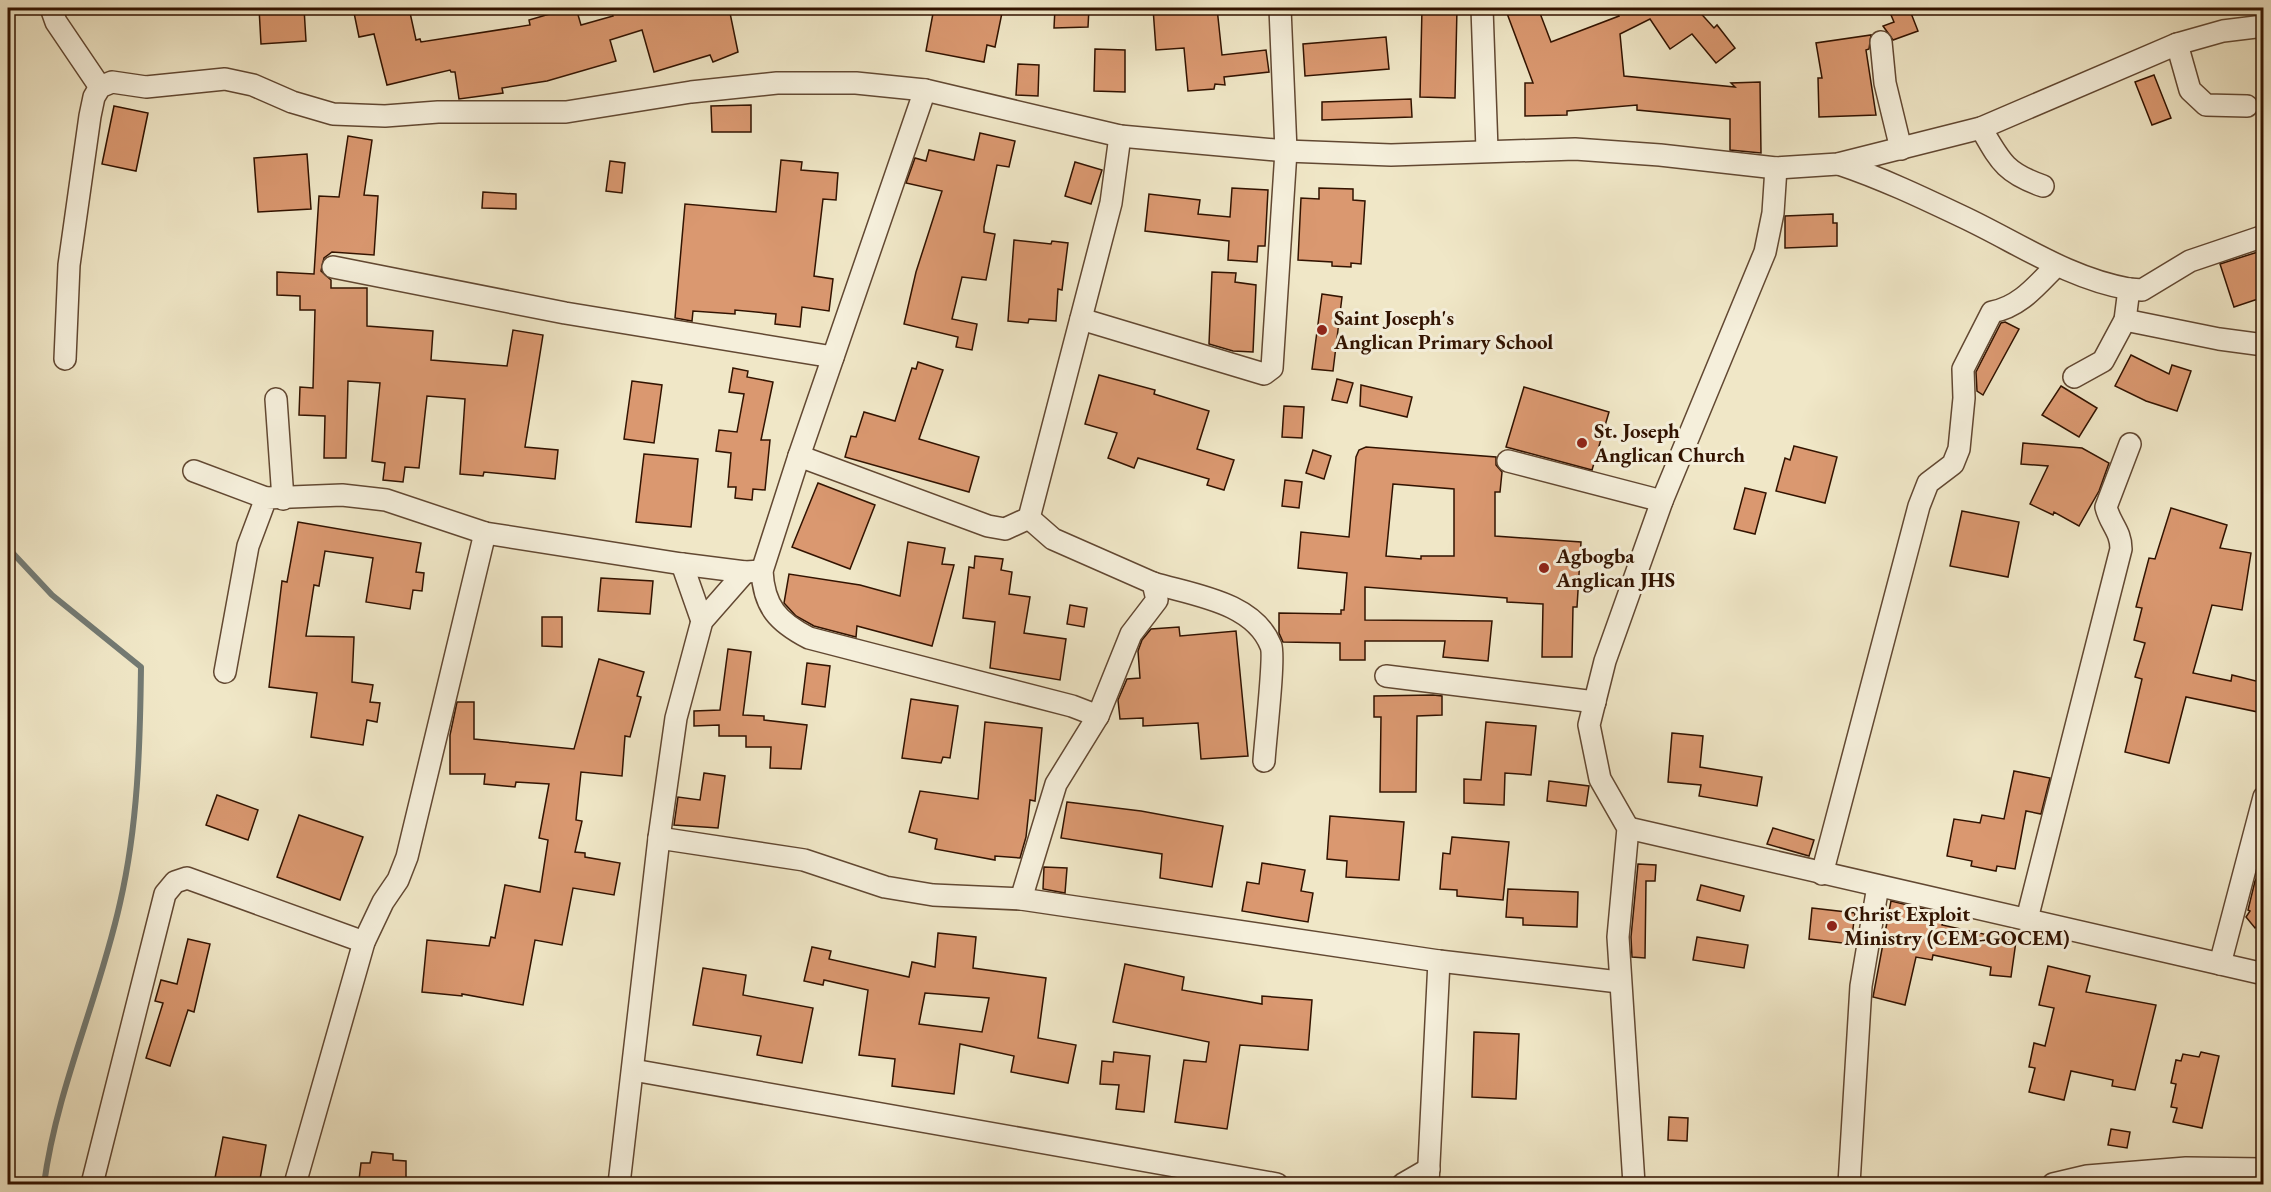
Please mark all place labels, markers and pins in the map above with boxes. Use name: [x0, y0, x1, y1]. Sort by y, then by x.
place label: Saint Joseph's Anglican Primary School: [1333, 304, 1553, 355]
marker: Saint Joseph's Anglican Primary School: [1315, 323, 1329, 337]
place label: St. Joseph Anglican Church: [1593, 417, 1745, 468]
marker: St. Joseph Anglican Church: [1575, 436, 1589, 450]
place label: Agbogba Anglican JHS: [1555, 542, 1675, 593]
marker: Agbogba Anglican JHS: [1537, 561, 1551, 575]
place label: Christ Exploit Ministry (CEM-GOCEM): [1844, 900, 2070, 951]
marker: Christ Exploit Ministry (CEM-GOCEM): [1825, 919, 1839, 933]

